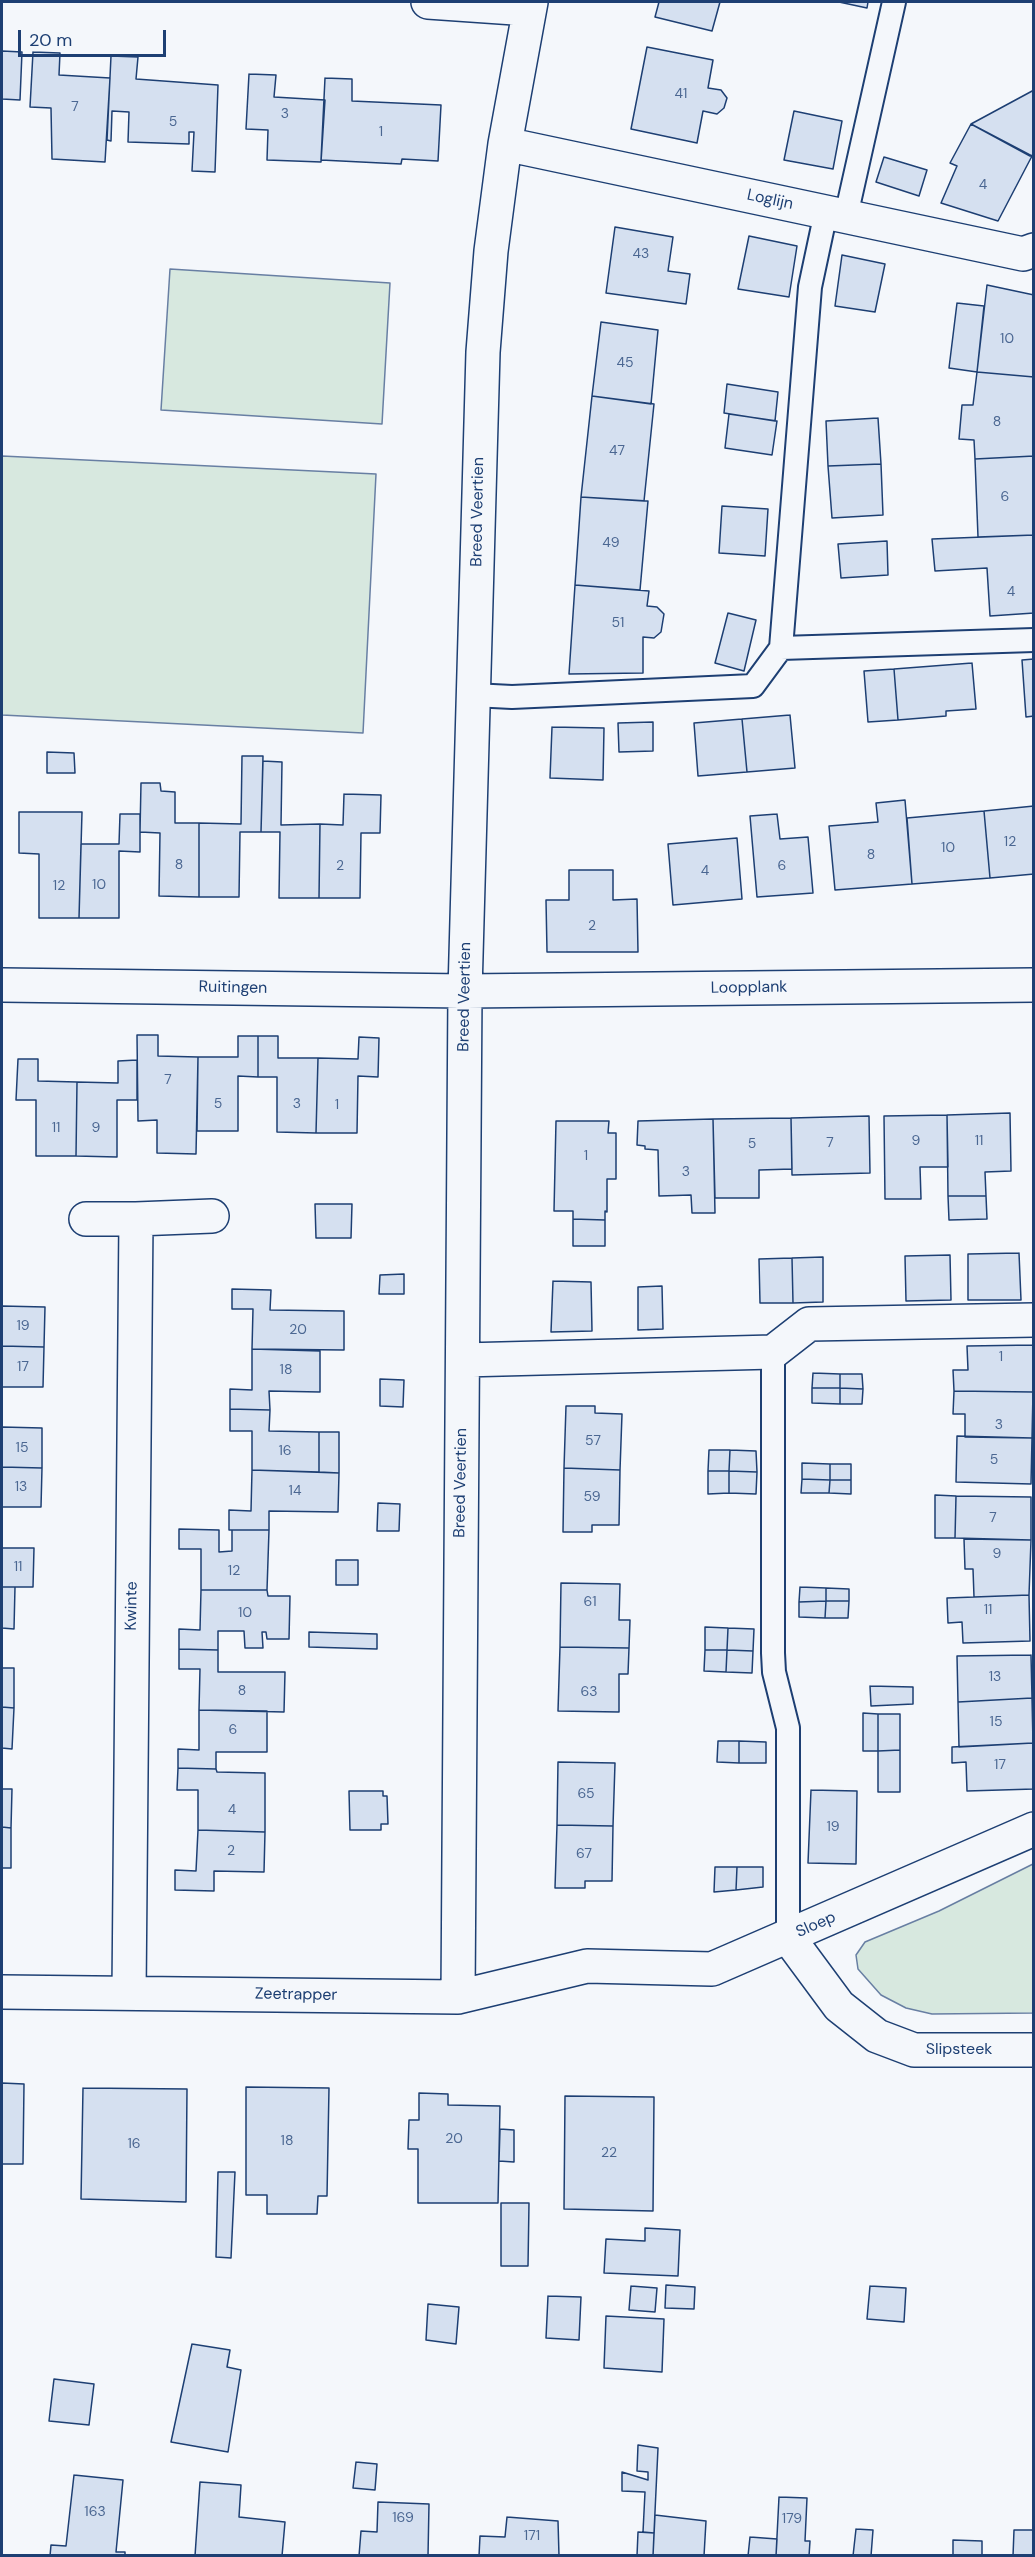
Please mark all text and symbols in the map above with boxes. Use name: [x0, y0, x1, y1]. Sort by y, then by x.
scale bar: [21, 18, 170, 56]
text: 20 m: [29, 28, 72, 52]
house number: 41: [675, 86, 687, 102]
house number: 7: [71, 99, 79, 115]
house number: 3: [281, 106, 289, 122]
house number: 5: [169, 114, 177, 130]
house number: 1: [379, 124, 383, 140]
house number: 4: [979, 177, 987, 193]
street label: Loglijn: [745, 186, 795, 214]
house number: 43: [633, 246, 649, 262]
house number: 10: [1000, 331, 1014, 347]
house number: 45: [616, 355, 634, 371]
house number: 8: [993, 414, 1001, 430]
house number: 47: [609, 443, 625, 459]
street label: Breed Veertien: [467, 457, 489, 567]
house number: 6: [1001, 489, 1009, 505]
house number: 49: [602, 535, 620, 551]
house number: 4: [1007, 584, 1015, 600]
house number: 51: [612, 615, 624, 631]
house number: 12: [1004, 834, 1016, 850]
house number: 10: [941, 840, 955, 856]
house number: 8: [867, 847, 875, 863]
house number: 8: [175, 857, 183, 873]
house number: 2: [336, 858, 344, 874]
house number: 6: [778, 858, 786, 874]
house number: 4: [701, 863, 709, 879]
house number: 10: [92, 877, 106, 893]
house number: 12: [53, 878, 65, 894]
house number: 2: [588, 918, 596, 934]
street label: Breed Veertien: [454, 942, 476, 1052]
street label: Ruitingen: [198, 978, 268, 998]
street label: Loopplank: [711, 978, 787, 998]
house number: 7: [164, 1072, 172, 1088]
house number: 5: [214, 1096, 222, 1112]
house number: 3: [293, 1096, 301, 1112]
house number: 1: [335, 1097, 339, 1113]
house number: 11: [52, 1120, 60, 1136]
house number: 9: [92, 1120, 100, 1136]
house number: 9: [912, 1133, 920, 1149]
house number: 11: [975, 1133, 983, 1149]
house number: 7: [826, 1135, 834, 1151]
house number: 5: [748, 1136, 756, 1152]
house number: 1: [584, 1148, 588, 1164]
house number: 3: [682, 1164, 690, 1180]
house number: 19: [16, 1318, 30, 1334]
house number: 20: [289, 1322, 307, 1338]
house number: 1: [999, 1349, 1003, 1365]
house number: 17: [17, 1359, 29, 1375]
house number: 18: [280, 1362, 292, 1378]
house number: 3: [995, 1417, 1003, 1433]
street label: Breed Veertien: [450, 1428, 472, 1538]
house number: 57: [585, 1433, 601, 1449]
house number: 15: [16, 1440, 28, 1456]
house number: 16: [278, 1443, 292, 1459]
house number: 5: [990, 1452, 998, 1468]
house number: 13: [15, 1479, 27, 1495]
house number: 14: [289, 1483, 301, 1499]
house number: 59: [584, 1489, 600, 1505]
house number: 7: [989, 1510, 997, 1526]
house number: 9: [993, 1546, 1001, 1562]
house number: 11: [14, 1559, 22, 1575]
house number: 12: [228, 1563, 240, 1579]
street label: Kwinte: [122, 1581, 142, 1631]
house number: 61: [583, 1594, 597, 1610]
house number: 11: [984, 1602, 992, 1618]
house number: 10: [238, 1605, 252, 1621]
house number: 13: [989, 1669, 1001, 1685]
house number: 8: [238, 1683, 246, 1699]
house number: 63: [580, 1684, 598, 1700]
house number: 15: [990, 1714, 1002, 1730]
house number: 6: [229, 1722, 237, 1738]
house number: 17: [994, 1757, 1006, 1773]
house number: 65: [577, 1786, 595, 1802]
house number: 4: [228, 1802, 236, 1818]
house number: 19: [826, 1819, 840, 1835]
house number: 2: [227, 1843, 235, 1859]
house number: 67: [576, 1846, 592, 1862]
street label: Sloep: [793, 1908, 839, 1942]
street label: Zeetrapper: [255, 1985, 337, 2005]
street label: Slipsteek: [926, 2040, 992, 2060]
house number: 20: [445, 2131, 463, 2147]
house number: 18: [281, 2133, 293, 2149]
house number: 16: [127, 2136, 141, 2152]
house number: 22: [601, 2145, 617, 2161]
house number: 163: [84, 2504, 106, 2520]
house number: 169: [392, 2510, 414, 2526]
house number: 179: [782, 2511, 802, 2527]
house number: 171: [524, 2528, 540, 2544]

